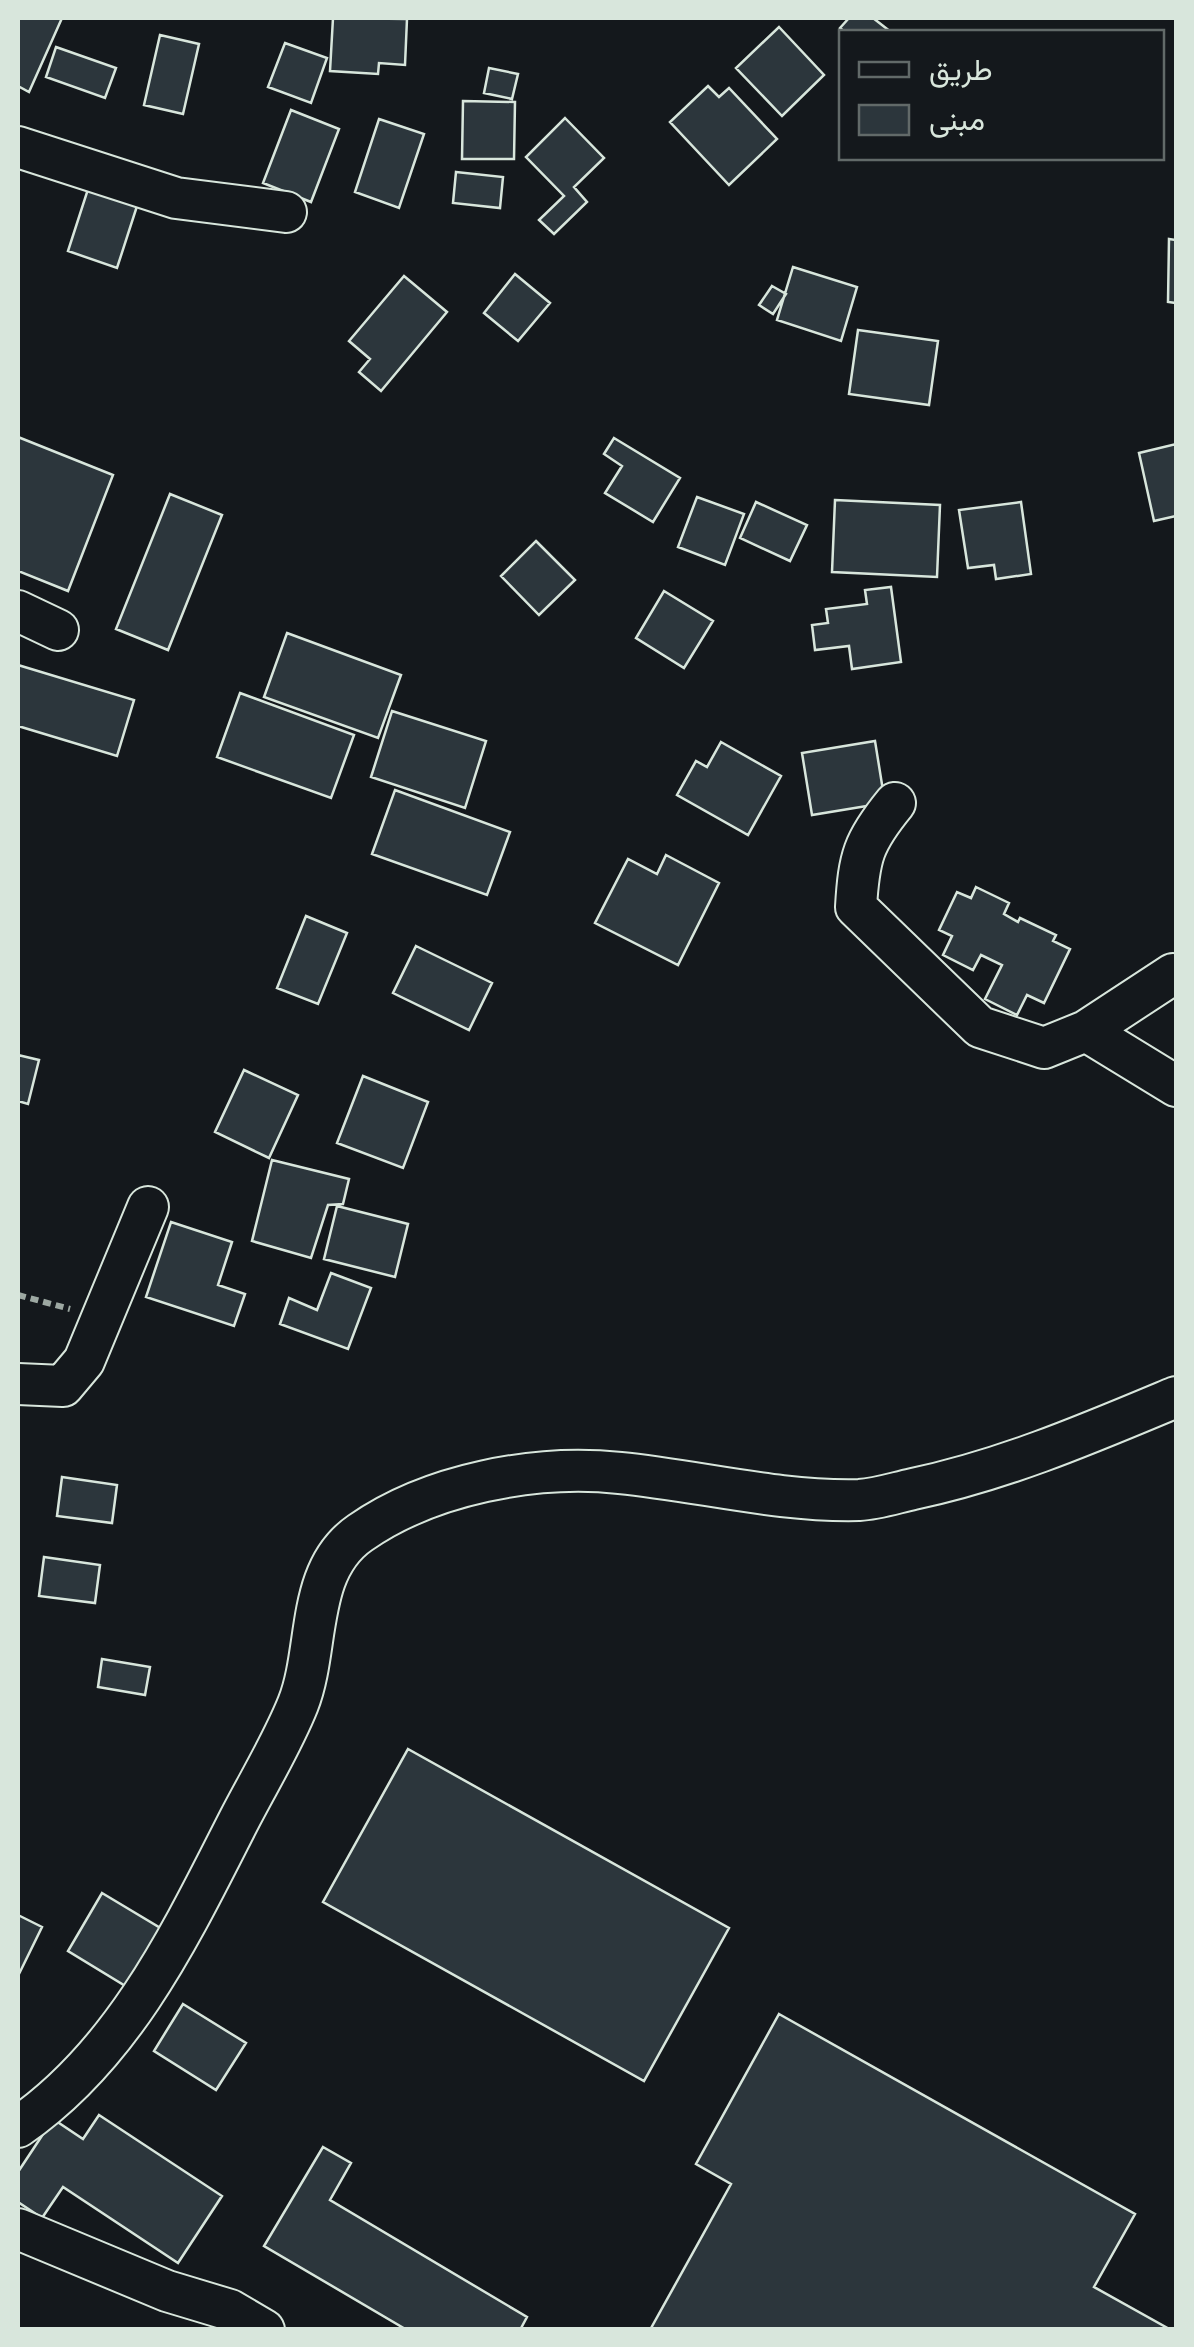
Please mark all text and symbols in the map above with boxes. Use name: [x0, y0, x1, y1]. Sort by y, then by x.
legend: [839, 30, 1164, 160]
text: طريق: [929, 50, 993, 88]
text: مبنى: [929, 100, 985, 138]

